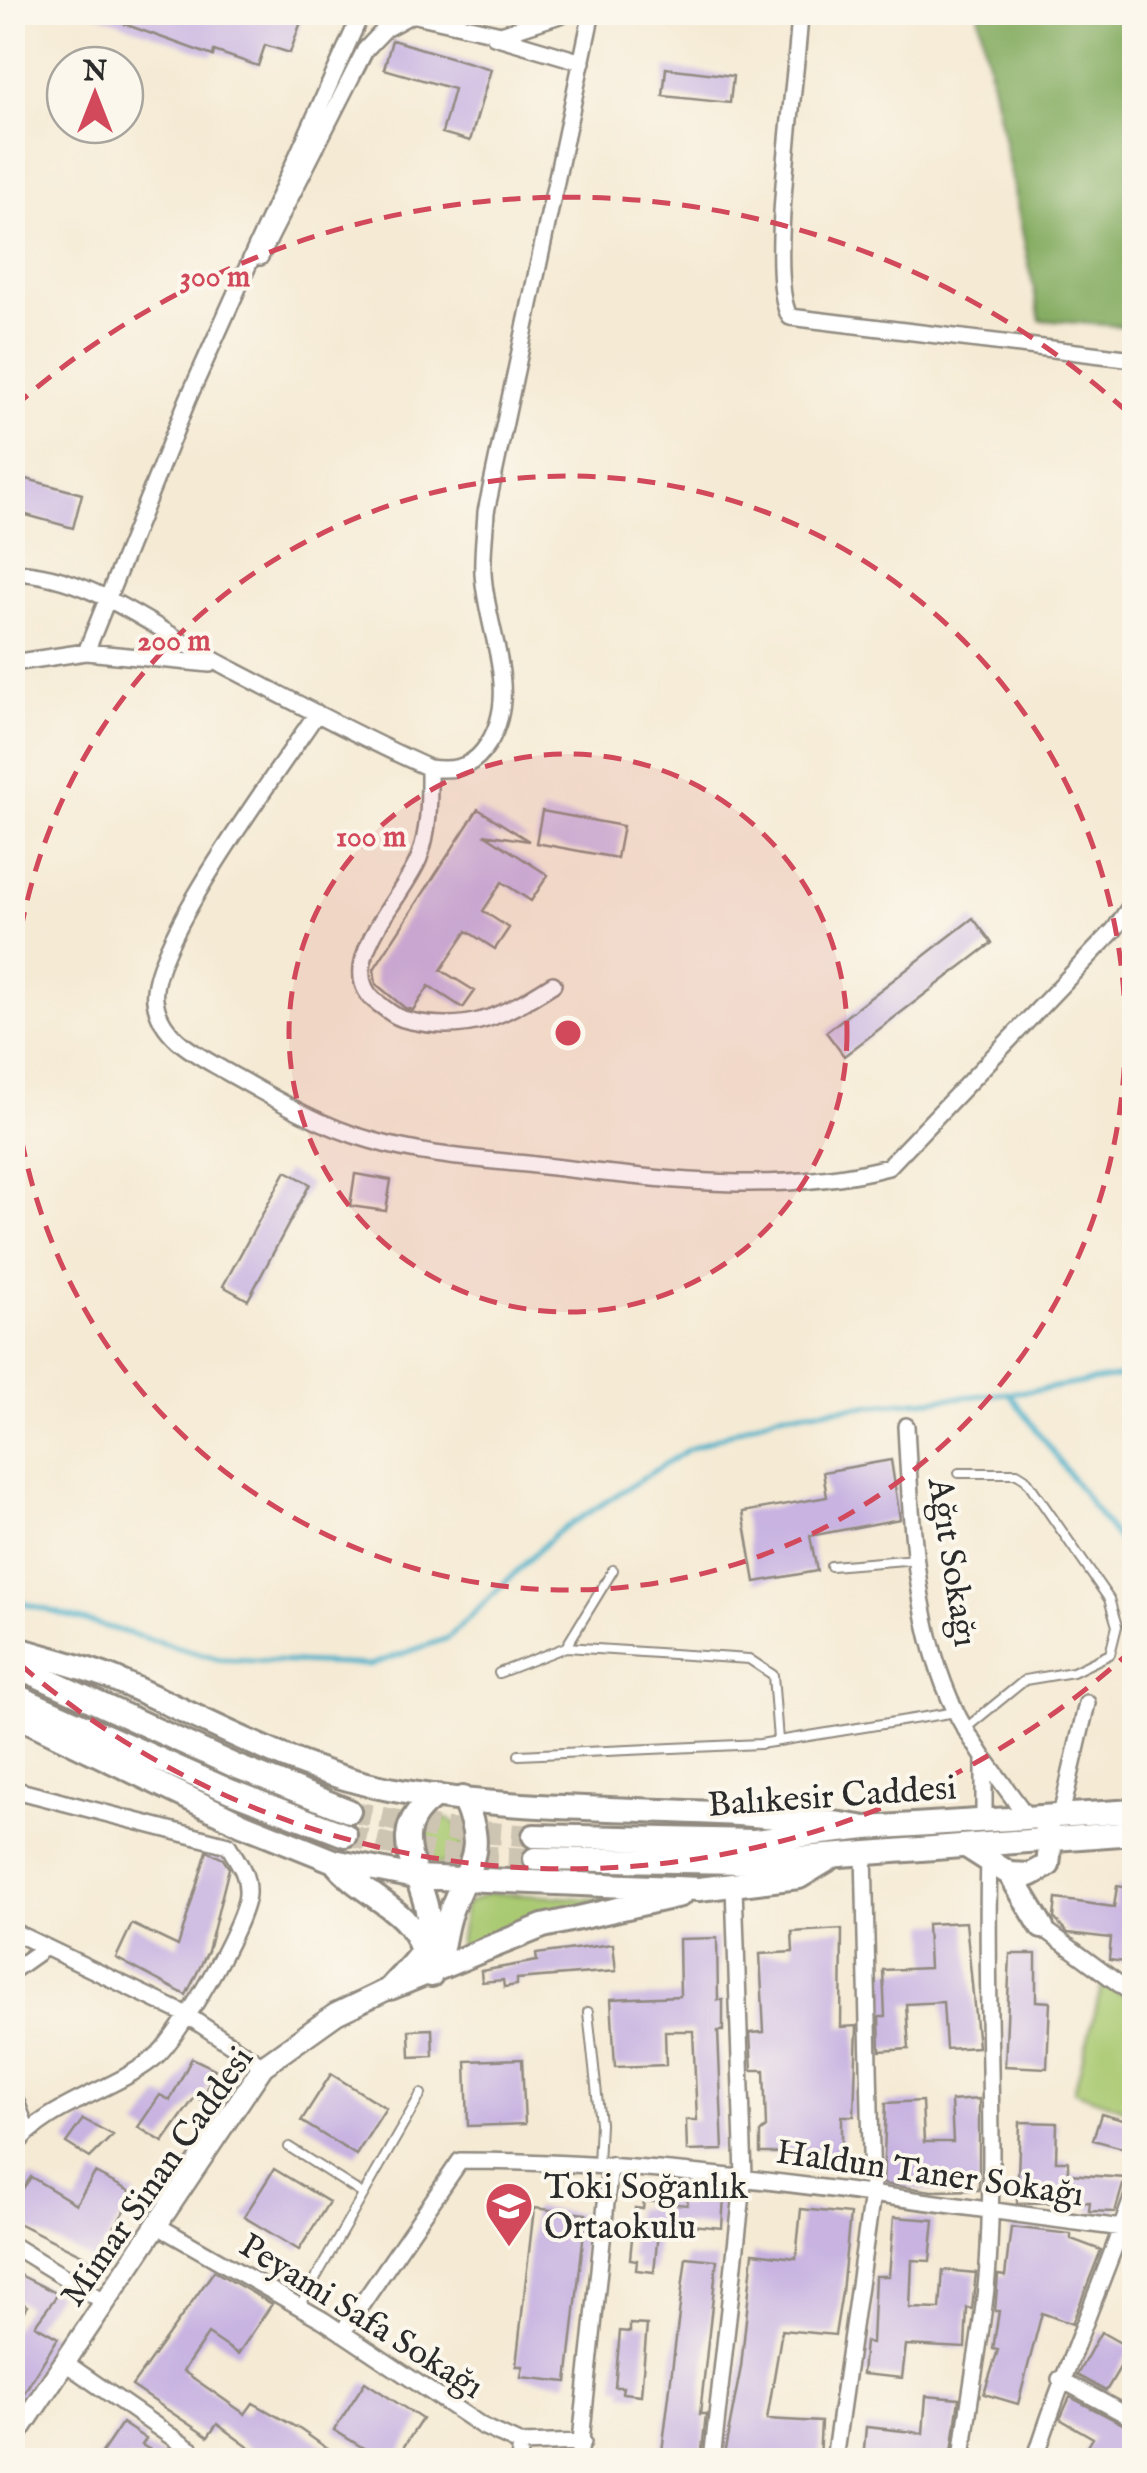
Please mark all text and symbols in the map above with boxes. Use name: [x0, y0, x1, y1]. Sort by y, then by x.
north arrow: [45, 45, 145, 145]
text: N: [82, 55, 107, 90]
text: 300 m: [180, 259, 250, 297]
text: 200 m: [137, 623, 211, 661]
text: 100 m: [336, 819, 406, 857]
centre of rings: [550, 1015, 586, 1051]
street label: Ağıt Sokağı: [916, 1474, 987, 1650]
street label: Balıkesir Caddesi: [706, 1766, 958, 1829]
street label: Mimar Sinan Caddesi: [51, 2039, 265, 2316]
street label: Haldun Taner Sokağı: [773, 2131, 1086, 2218]
place label: Toki Soğanlık Ortaokulu: [544, 2166, 748, 2251]
school or university icon: Toki Soğanlık Ortaokulu: [483, 2180, 535, 2248]
street label: Peyami Safa Sokağı: [230, 2224, 491, 2410]

